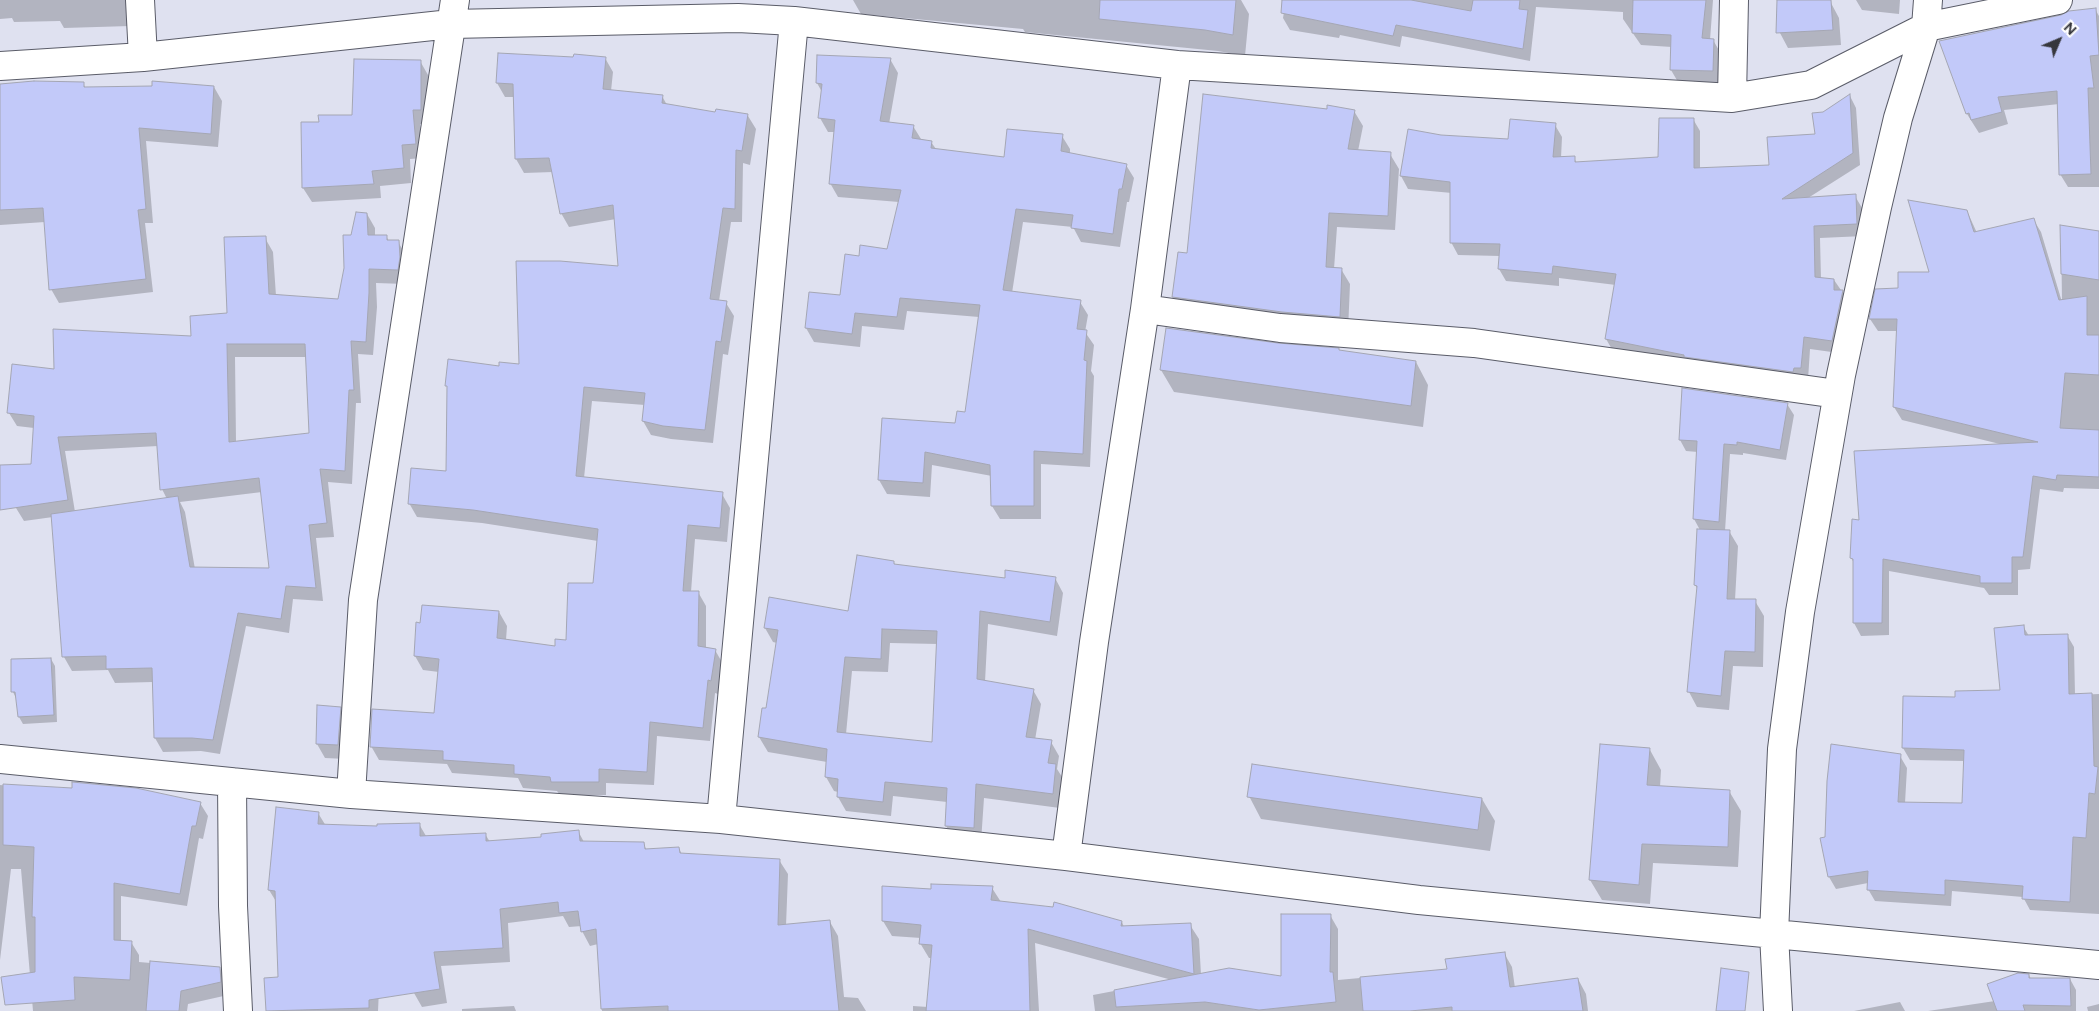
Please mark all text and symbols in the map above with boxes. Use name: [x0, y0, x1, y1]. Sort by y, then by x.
north arrow: [2034, 15, 2084, 65]
text: N: [2060, 19, 2080, 39]

